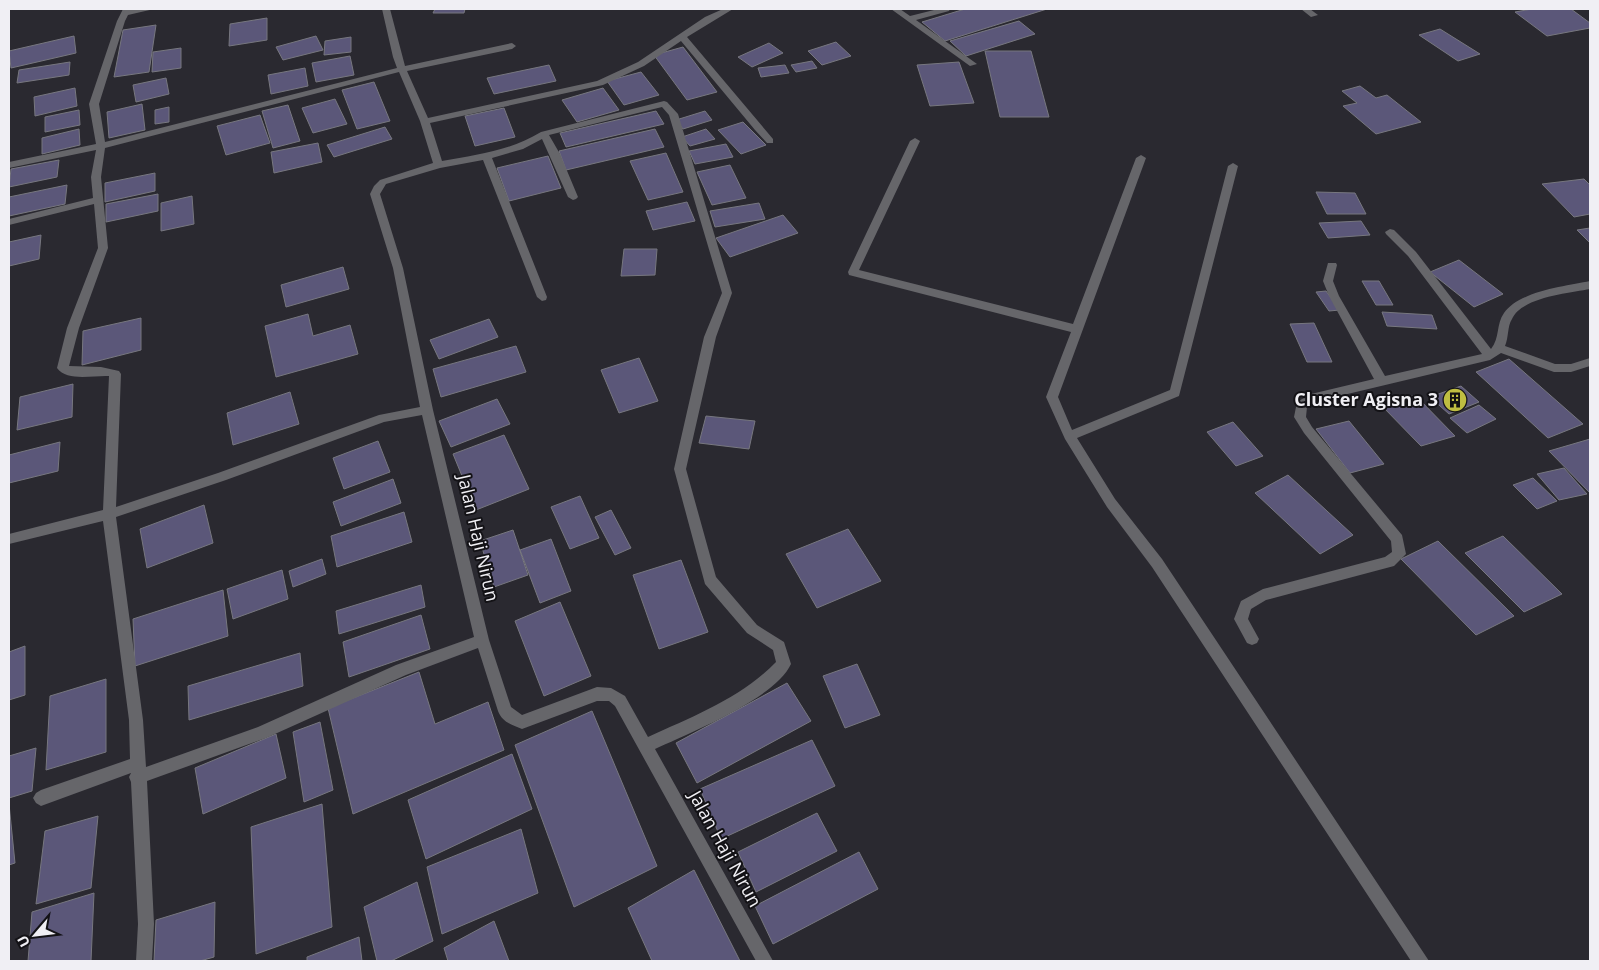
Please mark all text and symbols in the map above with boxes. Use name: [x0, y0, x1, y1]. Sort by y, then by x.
place label: Cluster Agisna 3: [1294, 387, 1438, 411]
building icon: Cluster Agisna 3: [1442, 387, 1468, 413]
street label: Jalan Haji Nirun: [452, 470, 505, 604]
street label: Jalan Haji Nirun: [683, 784, 768, 911]
north arrow: [10, 910, 60, 960]
text: U: [12, 932, 34, 950]

